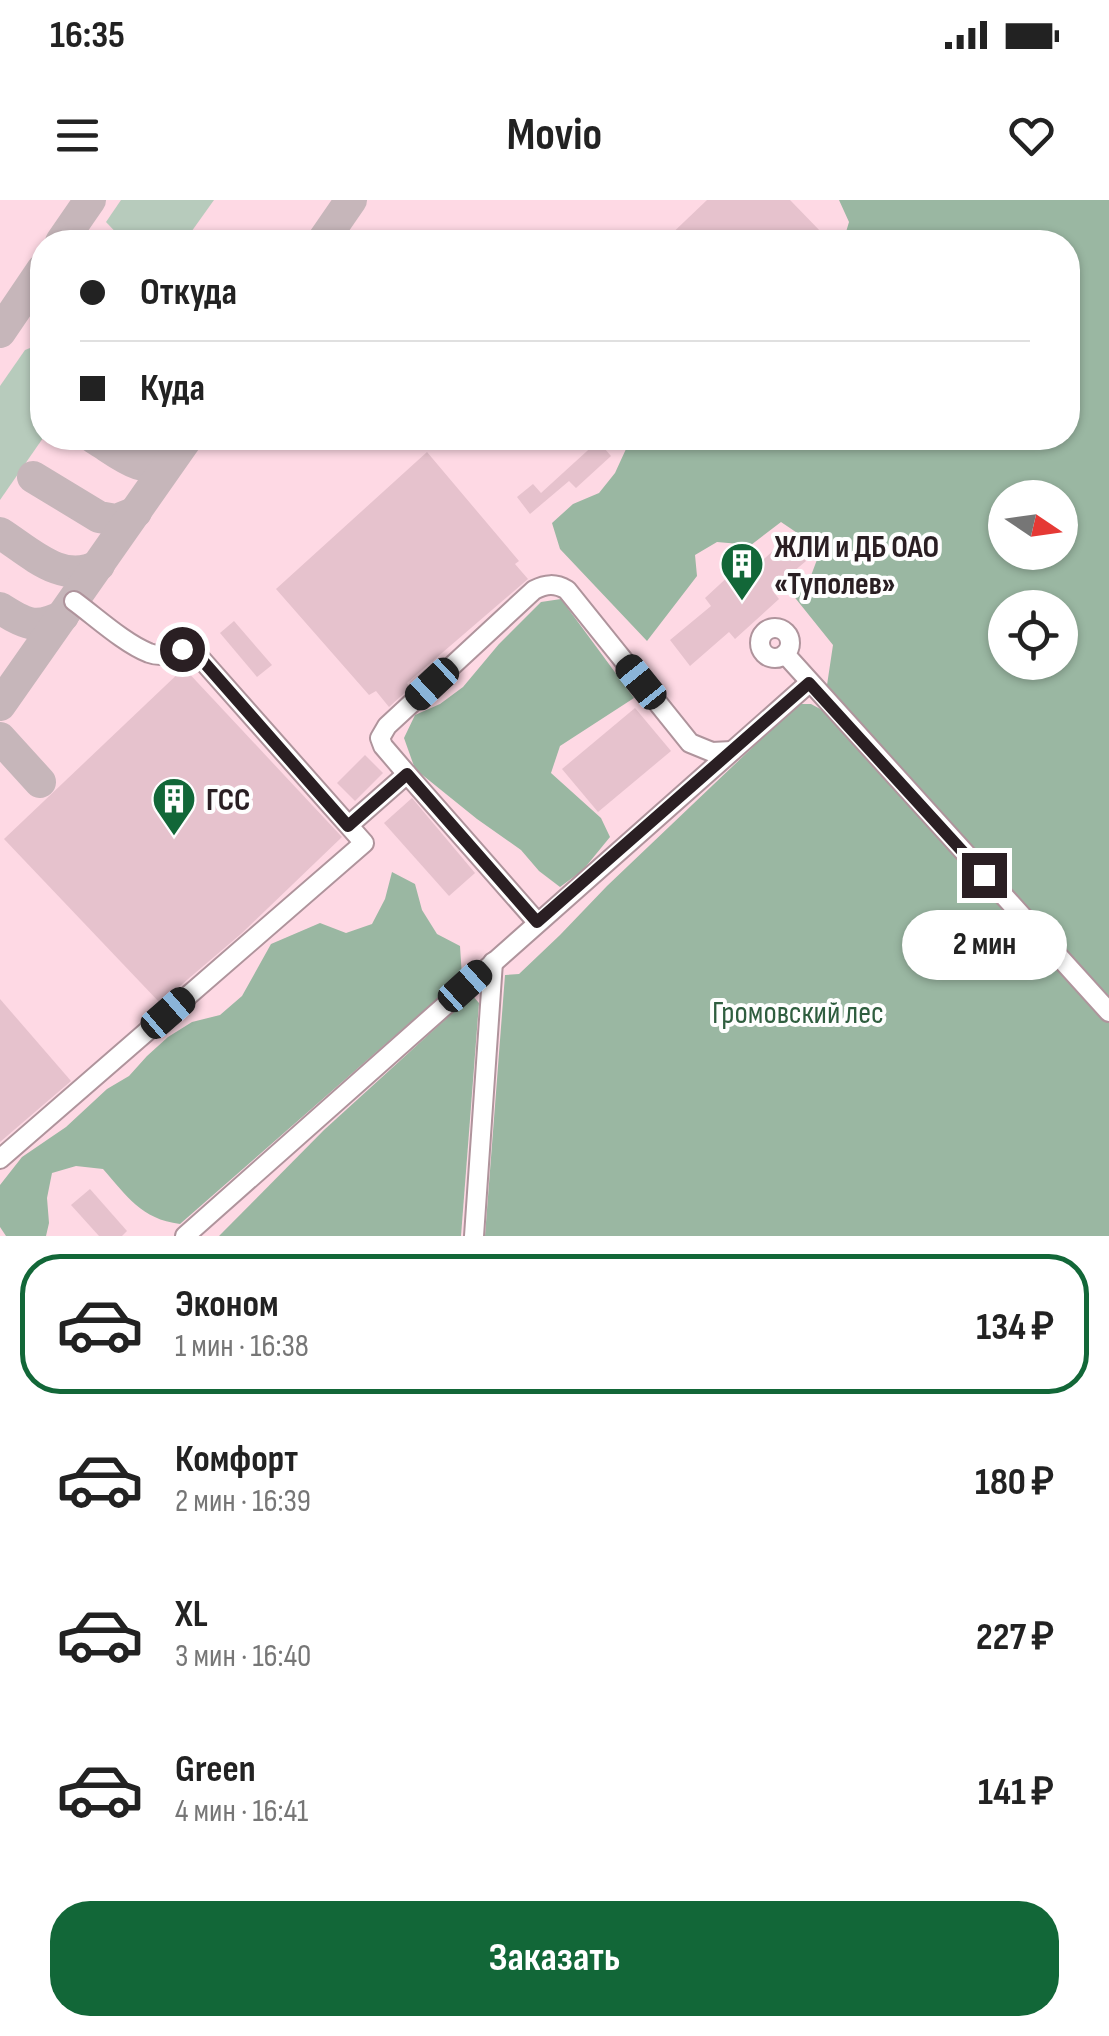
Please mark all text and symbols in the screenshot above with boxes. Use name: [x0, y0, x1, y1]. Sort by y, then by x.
text: 16:35: [50, 13, 125, 58]
icon: menu: [50, 108, 105, 163]
text: Movio: [507, 108, 602, 163]
icon: heart: [1004, 108, 1059, 163]
text: Откуда: [140, 270, 237, 315]
text: Куда: [140, 366, 205, 411]
north arrow: [988, 480, 1078, 570]
map controls: [988, 480, 1078, 680]
place label: ЖЛИ и ДБ ОАО «Туполев»: [774, 528, 939, 604]
building icon: ЖЛИ и ДБ ОАО «Туполев»: [719, 541, 765, 602]
button: locate: [988, 590, 1078, 680]
route start: [160, 627, 205, 672]
car: [610, 649, 672, 715]
car: [400, 653, 464, 715]
building icon: ГСС: [151, 776, 197, 837]
place label: ГСС: [206, 781, 250, 820]
route end: [962, 853, 1007, 898]
callout: 2 мин: [902, 910, 1066, 980]
text: 2 мин: [953, 925, 1016, 964]
car: [433, 955, 497, 1017]
car: [136, 982, 200, 1044]
park label: Громовский лес: [712, 994, 884, 1033]
icon: car: [55, 1279, 145, 1369]
text: Эконом: [175, 1282, 279, 1327]
text: 134 ₽: [976, 1305, 1054, 1350]
text: 1 мин · 16:38: [175, 1327, 309, 1366]
icon: car: [55, 1434, 145, 1524]
text: Комфорт: [175, 1437, 298, 1482]
text: 180 ₽: [975, 1460, 1054, 1505]
text: 2 мин · 16:39: [175, 1482, 311, 1521]
icon: car: [55, 1589, 145, 1679]
text: XL: [175, 1592, 208, 1637]
text: 227 ₽: [976, 1615, 1054, 1660]
text: 3 мин · 16:40: [175, 1637, 311, 1676]
icon: car: [55, 1744, 145, 1834]
text: Green: [175, 1747, 256, 1792]
text: 141 ₽: [978, 1770, 1054, 1815]
text: 4 мин · 16:41: [175, 1792, 308, 1831]
button: Заказать: [50, 1901, 1059, 2016]

